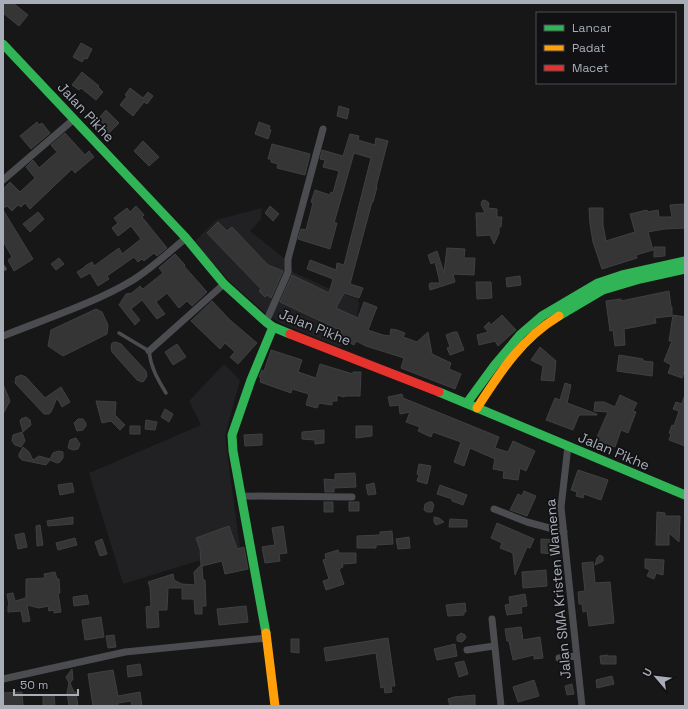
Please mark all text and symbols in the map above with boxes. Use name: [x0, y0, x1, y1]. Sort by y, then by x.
legend: [536, 12, 676, 84]
text: Lancar: [572, 20, 612, 36]
text: Padat: [572, 40, 606, 56]
text: Macet: [572, 60, 609, 76]
street label: Jalan Pikhe: [54, 78, 118, 146]
street label: Jalan Pikhe: [276, 304, 354, 350]
street label: Jalan Pikhe: [576, 428, 652, 474]
street label: Jalan SMA Kristen Wamena: [541, 498, 575, 680]
north arrow: [636, 657, 676, 697]
text: U: [639, 666, 655, 679]
scale bar: [14, 671, 78, 697]
text: 50 m: [20, 677, 48, 693]

